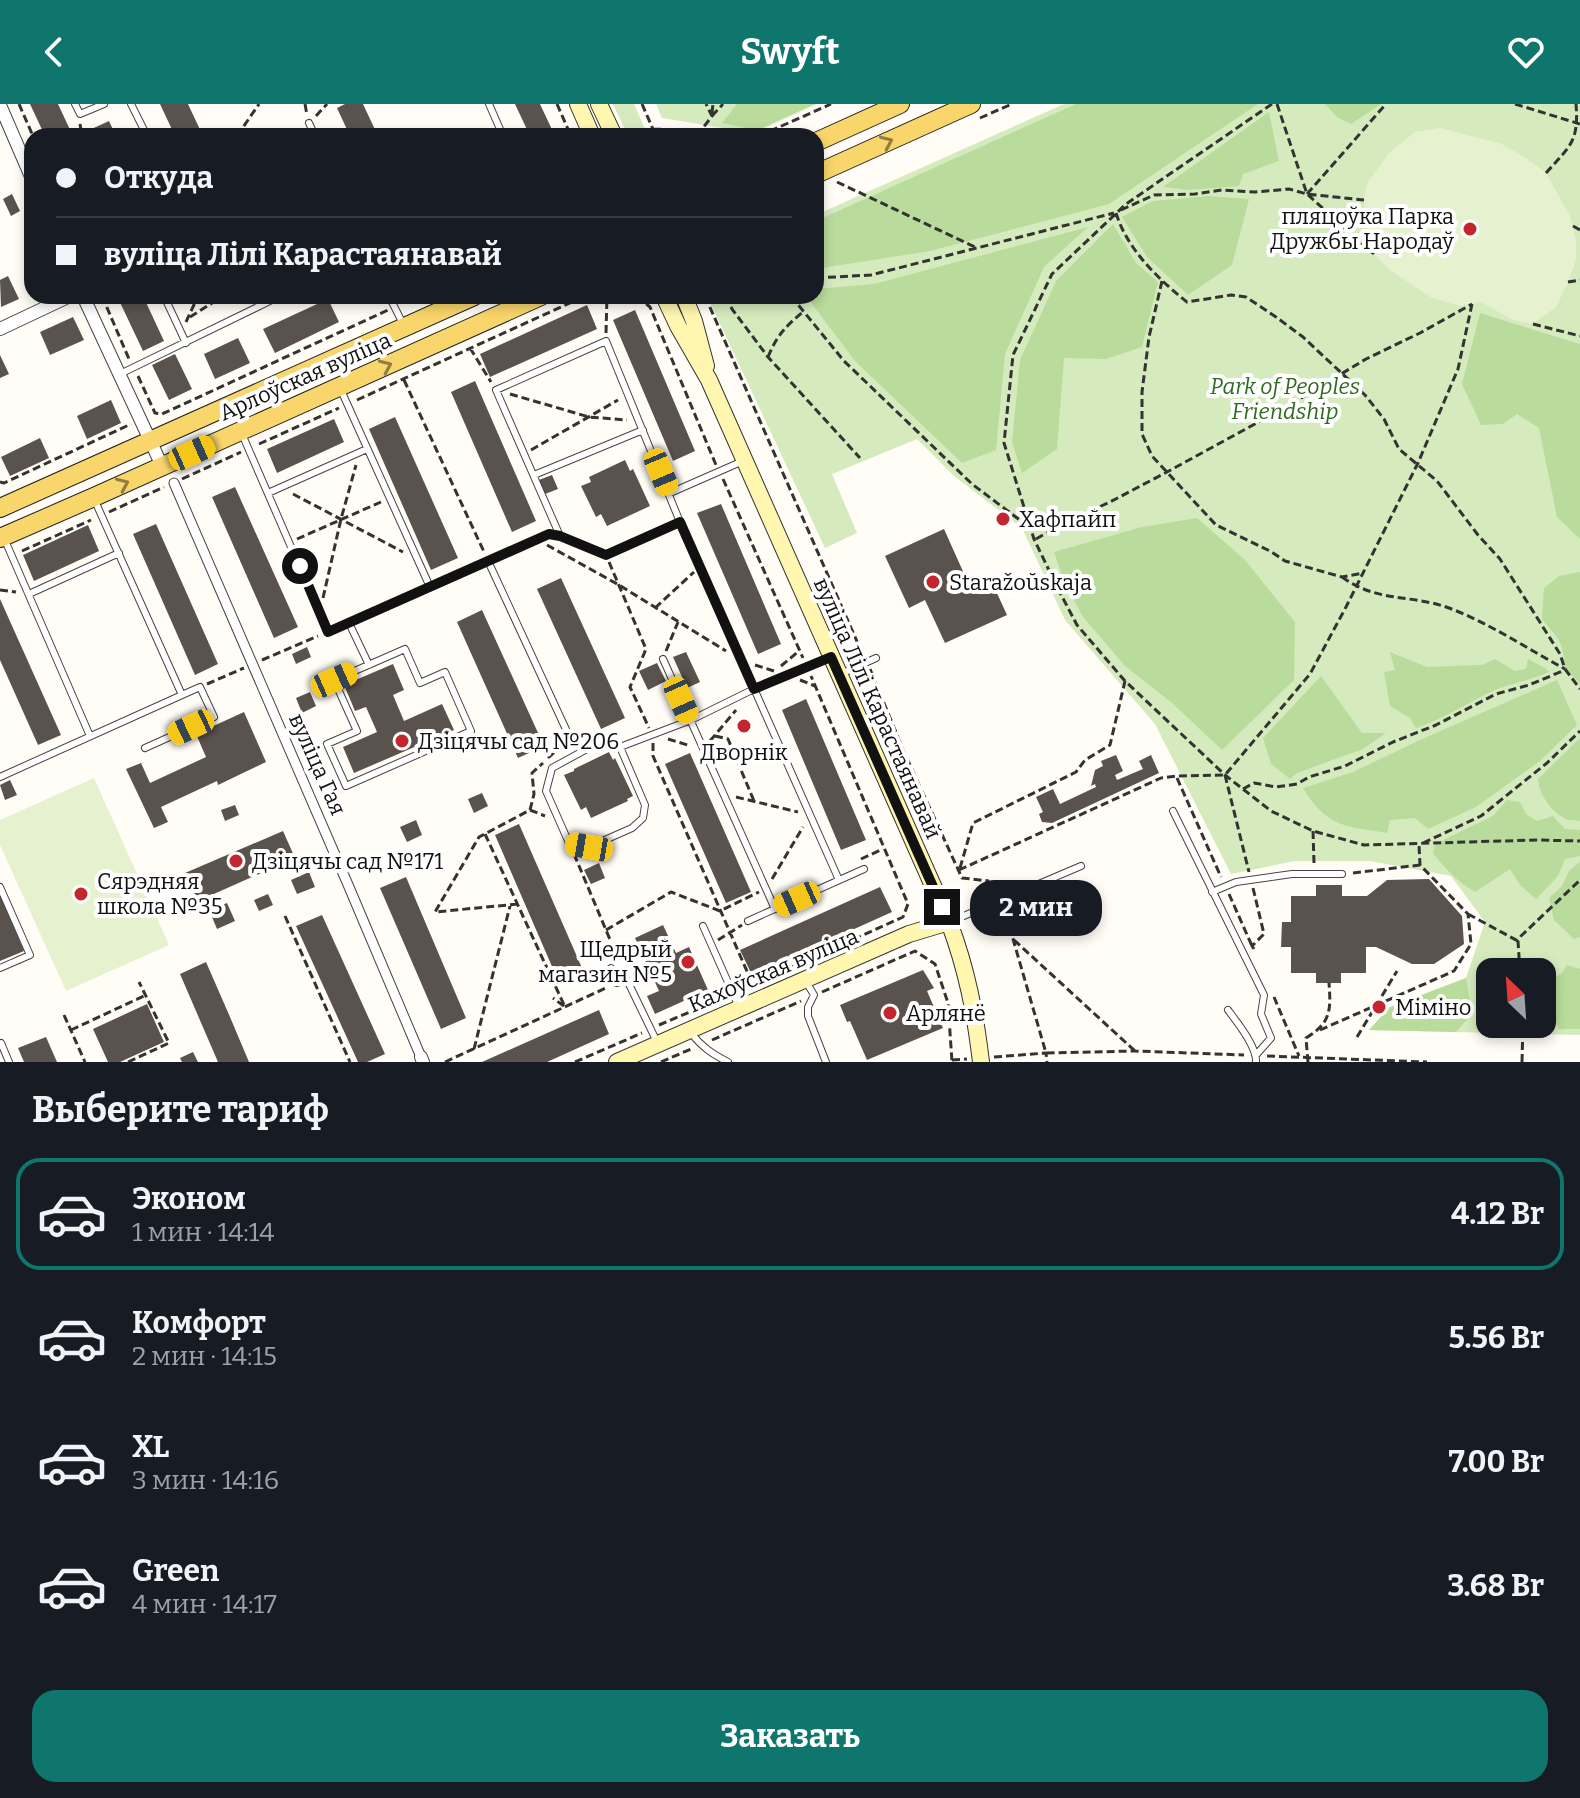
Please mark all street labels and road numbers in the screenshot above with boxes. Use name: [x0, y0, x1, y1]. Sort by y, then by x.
street label: Арлоўская вуліца: [215, 326, 395, 426]
street label: вуліца Лілі Карастаянавай: [808, 573, 947, 843]
street label: вуліца Гая: [283, 709, 352, 819]
street label: Кахоўская вуліца: [684, 922, 862, 1019]

